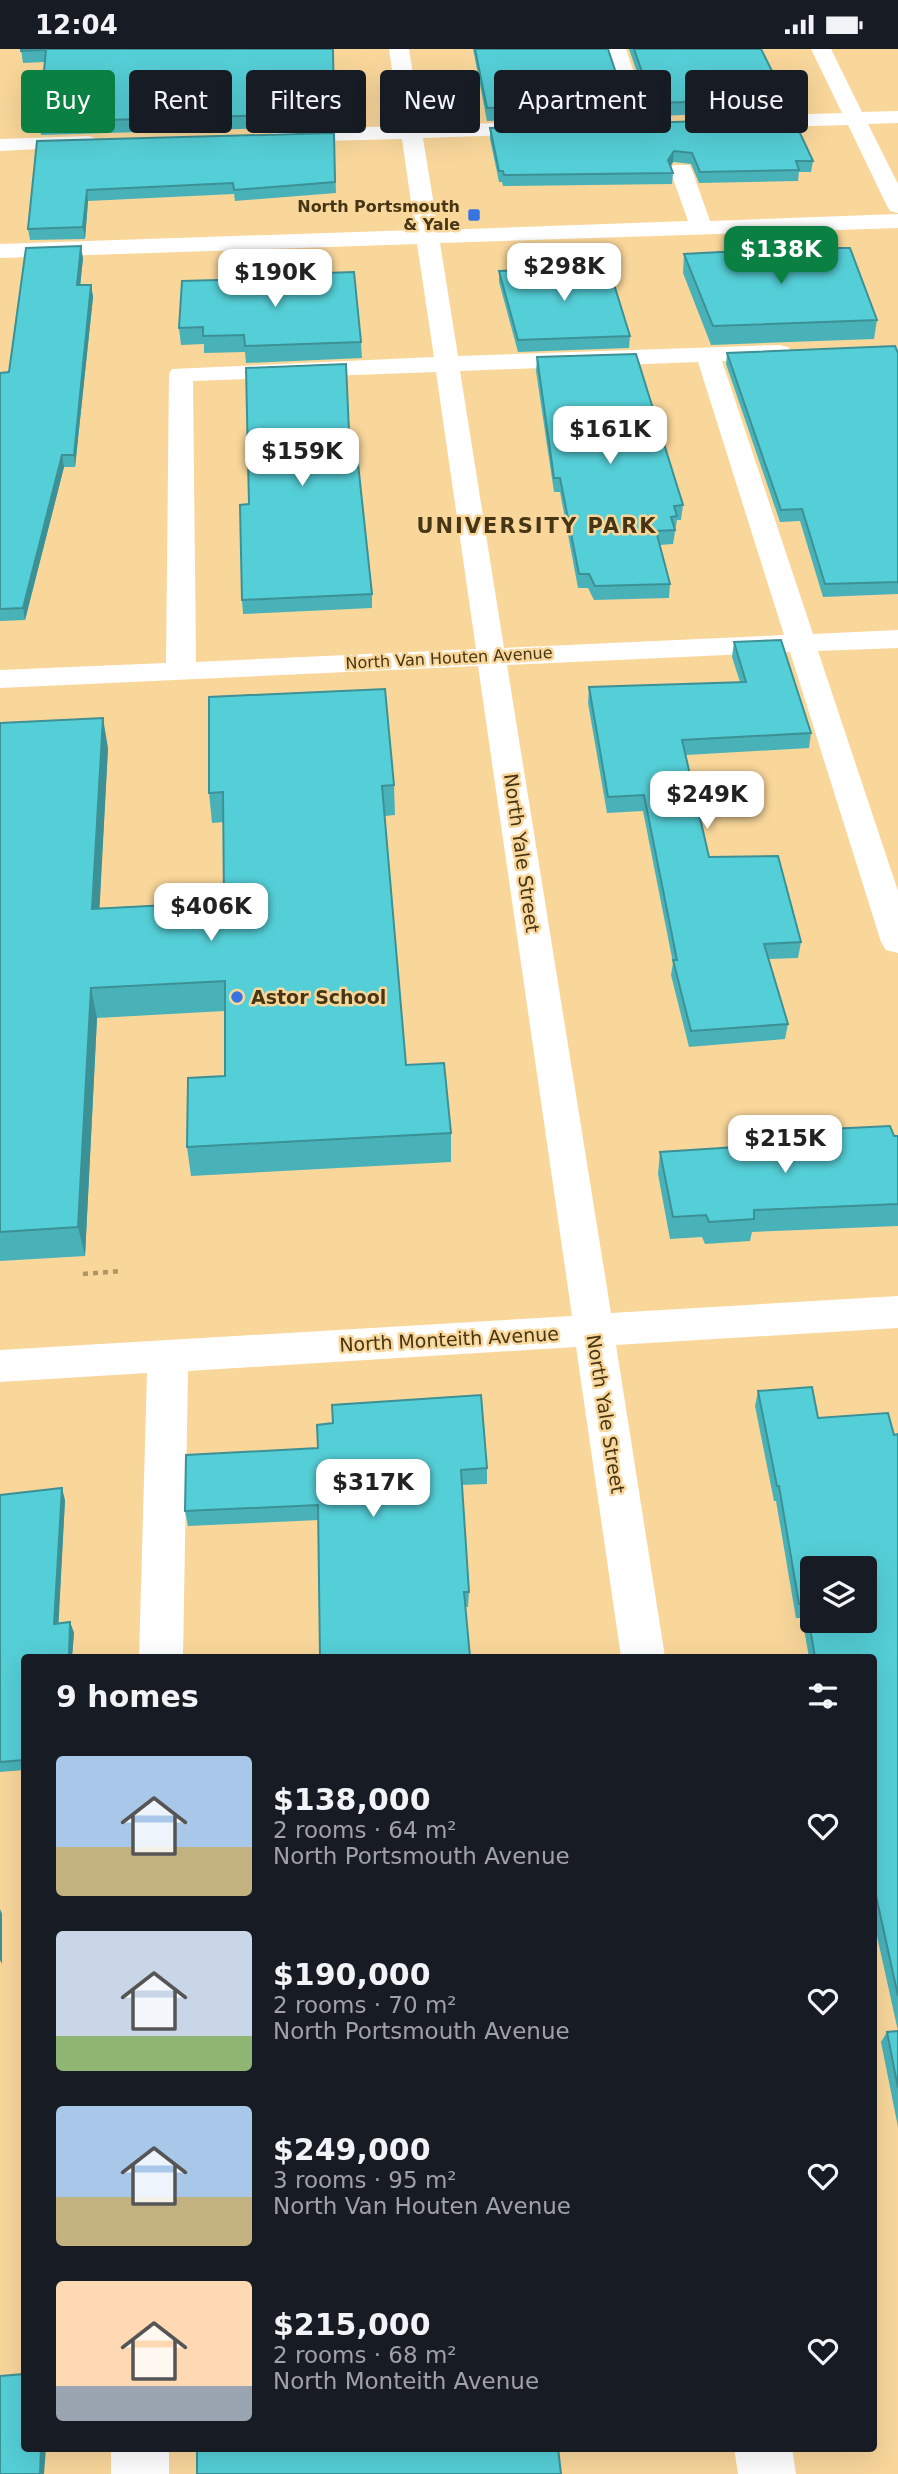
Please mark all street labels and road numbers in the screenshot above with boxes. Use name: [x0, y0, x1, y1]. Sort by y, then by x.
street label: North Van Houten Avenue: [345, 643, 553, 673]
street label: North Yale Street: [500, 772, 544, 934]
street label: North Monteith Avenue: [339, 1322, 559, 1356]
street label: North Yale Street: [583, 1333, 629, 1495]

